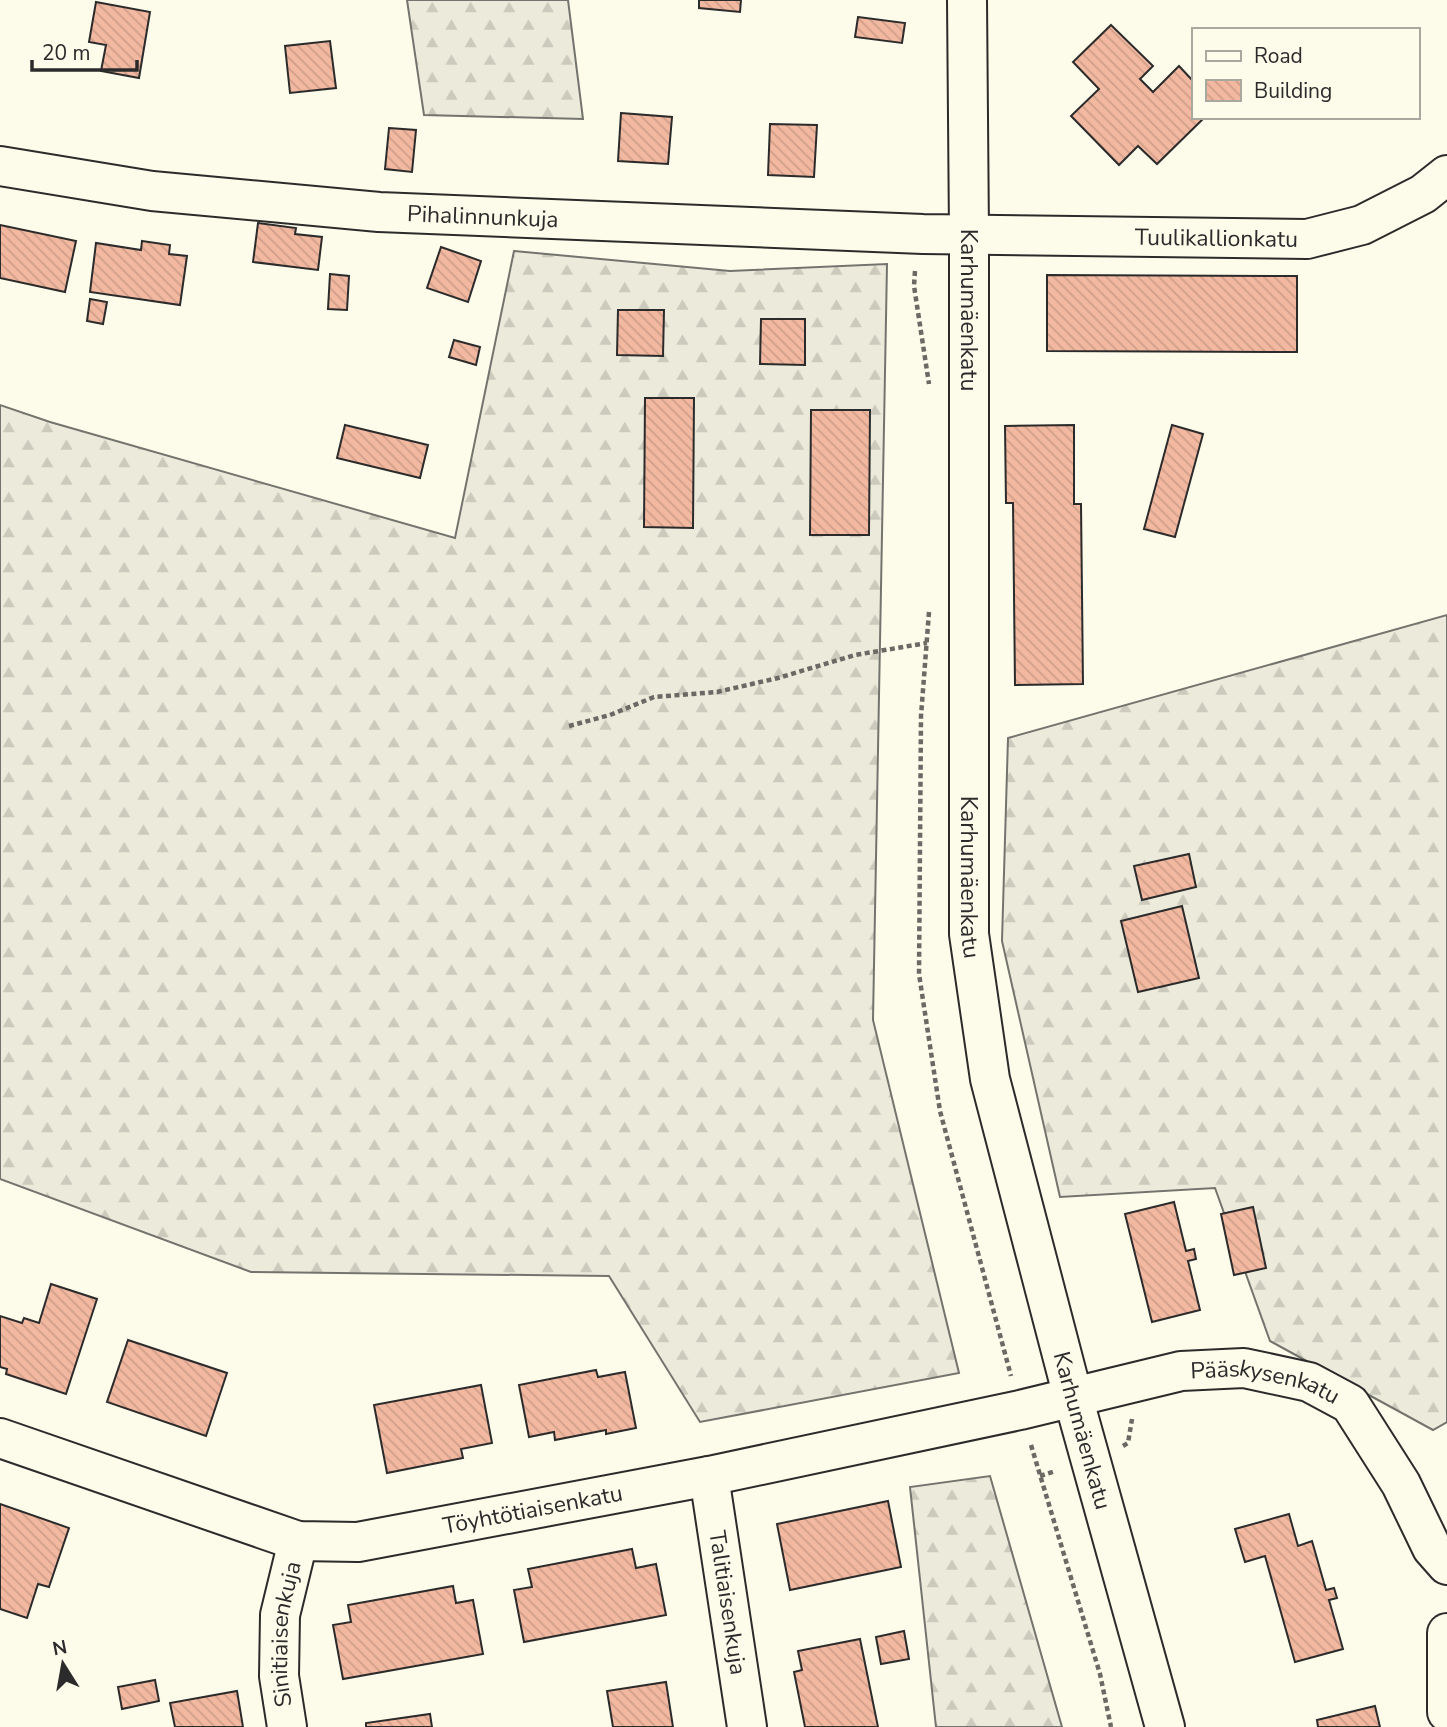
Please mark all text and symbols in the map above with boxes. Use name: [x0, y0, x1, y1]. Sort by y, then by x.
scale bar: [32, 28, 136, 72]
legend: [1192, 28, 1419, 119]
text: 20 m: [42, 39, 91, 67]
text: Road: [1254, 42, 1303, 70]
text: Building: [1254, 77, 1332, 105]
street label: Pihalinnunkuja: [407, 198, 559, 235]
street label: Tuulikallionkatu: [1135, 222, 1298, 255]
street label: Karhumäenkatu: [953, 229, 984, 391]
street label: Karhumäenkatu: [953, 796, 987, 960]
street label: Karhumäenkatu: [1046, 1348, 1119, 1513]
street label: Pääskysenkatu: [1190, 1352, 1345, 1412]
street label: Töyhtötiaisenkatu: [440, 1478, 625, 1542]
street label: Talitiaisenkuja: [701, 1528, 754, 1677]
street label: Sinitiaisenkuja: [264, 1558, 309, 1709]
north arrow: [28, 1629, 98, 1699]
text: N: [50, 1634, 69, 1662]

